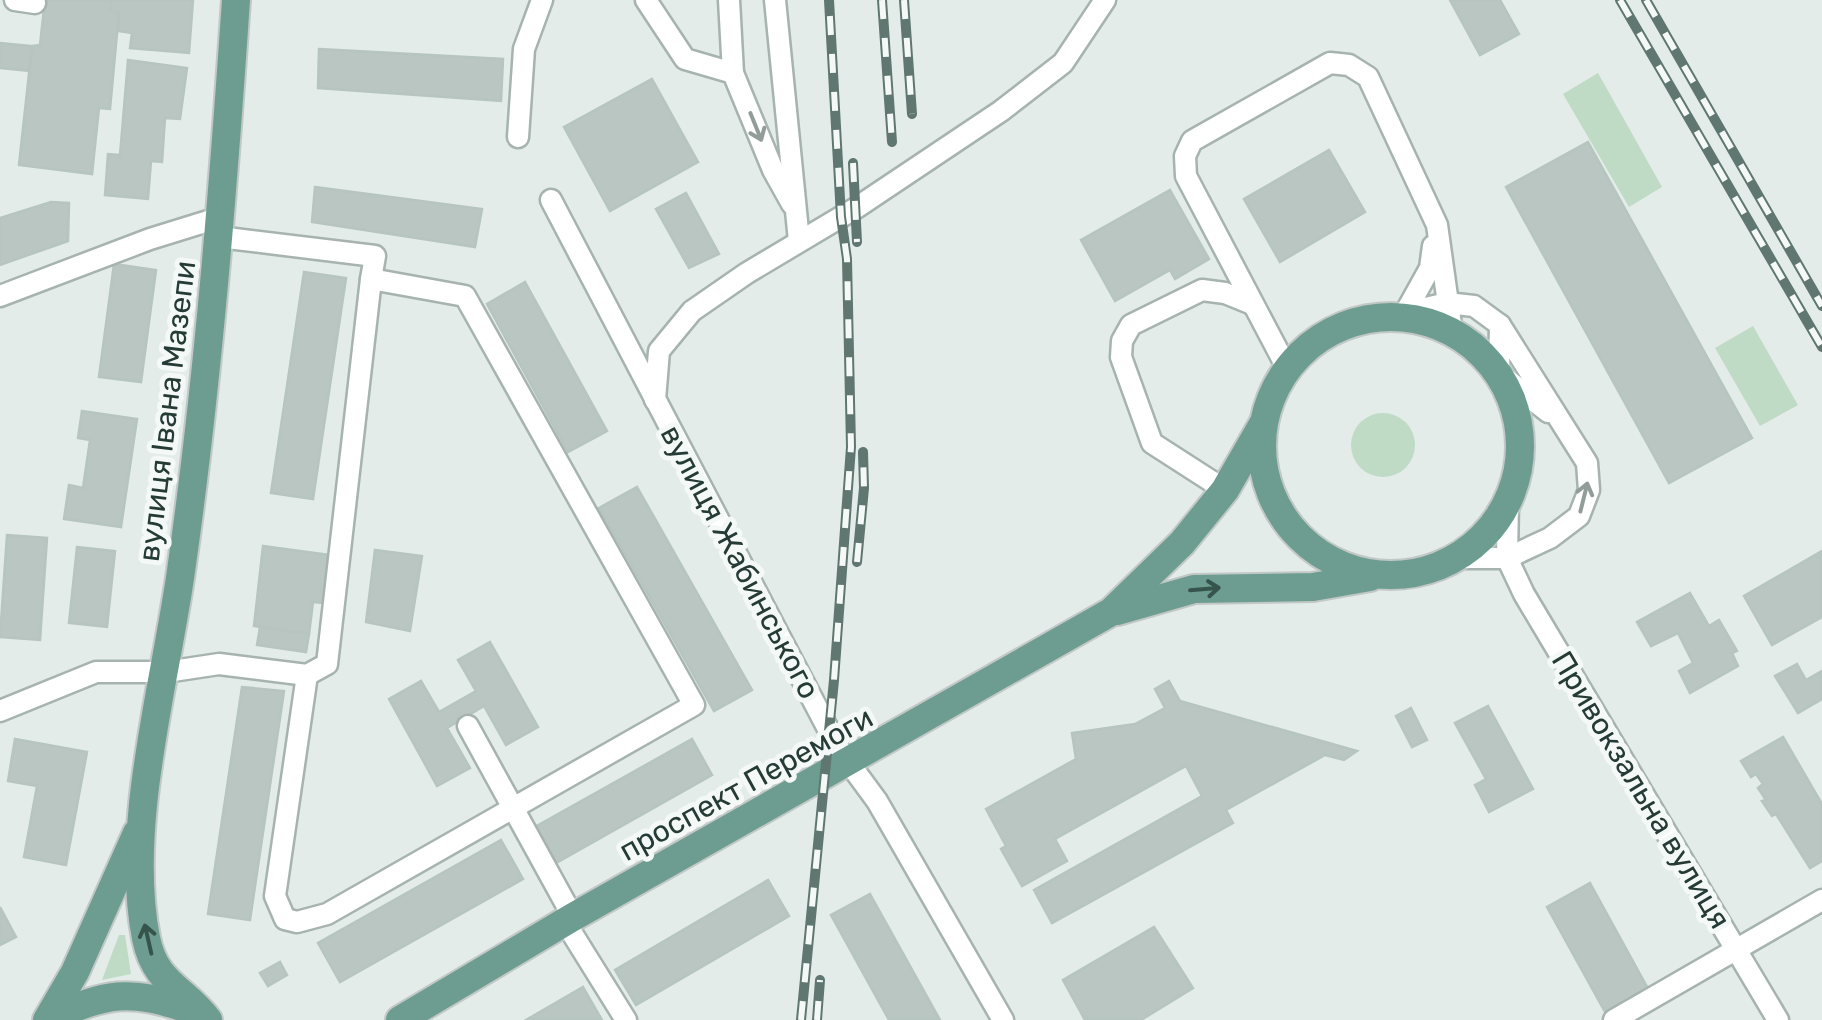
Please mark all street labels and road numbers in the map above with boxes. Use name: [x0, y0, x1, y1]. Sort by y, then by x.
street label: вулиця Івана Мазепи: [131, 259, 203, 563]
street label: вулиця Жабинського: [653, 419, 827, 705]
street label: Привокзальна вулиця: [1544, 645, 1738, 935]
street label: проспект Перемоги: [613, 699, 879, 869]

